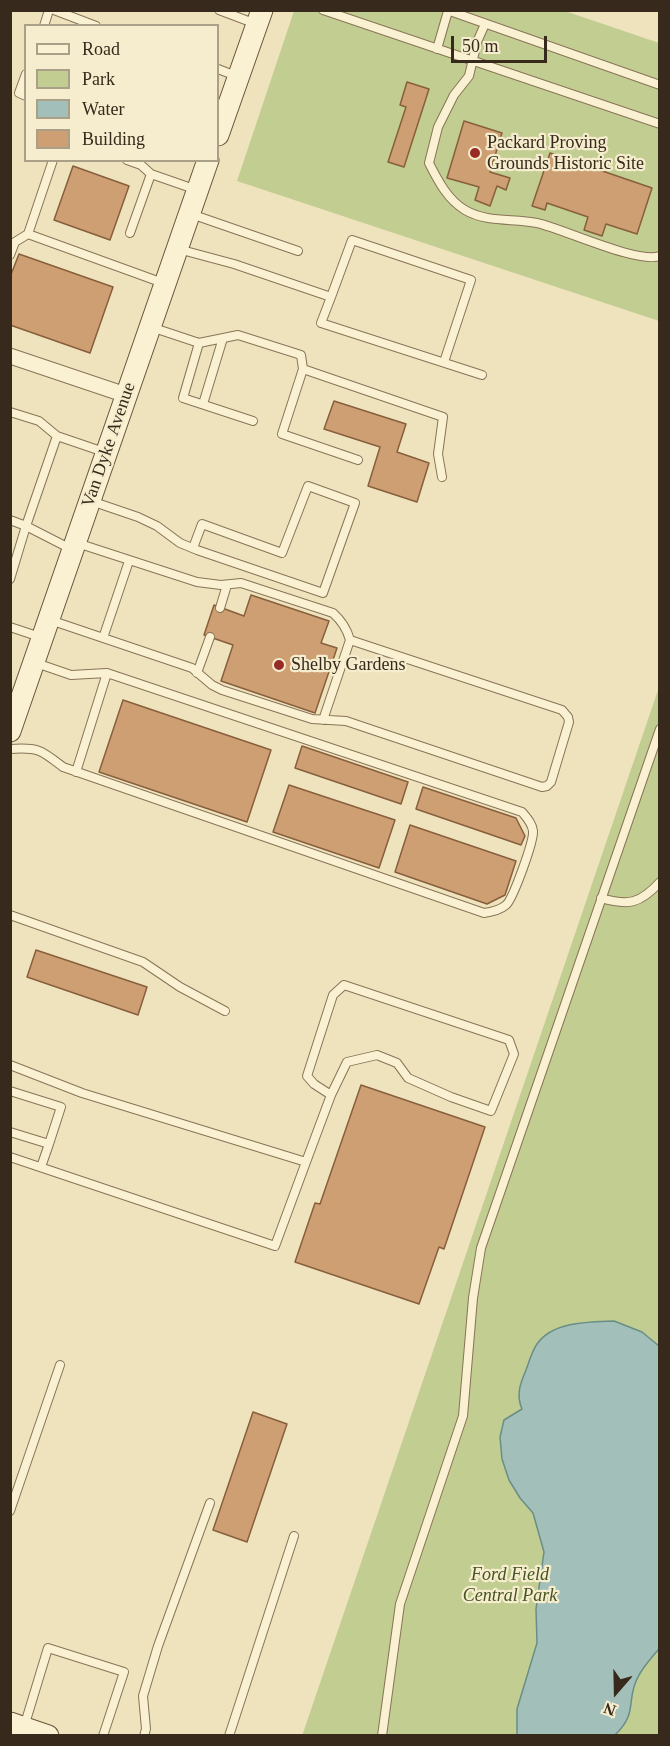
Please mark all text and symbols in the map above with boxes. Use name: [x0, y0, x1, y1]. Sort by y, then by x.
legend: [24, 24, 219, 162]
scale bar: [454, 24, 550, 62]
text: 50 m: [462, 36, 499, 56]
text: Road: [82, 39, 120, 59]
text: Park: [82, 69, 115, 89]
text: Water: [82, 99, 125, 119]
text: Building: [82, 129, 145, 149]
place label: Packard Proving Grounds Historic Site: [487, 132, 644, 174]
marker: Packard Proving Grounds Historic Site: [468, 146, 482, 160]
street label: Van Dyke Avenue: [78, 380, 140, 510]
place label: Shelby Gardens: [291, 654, 405, 676]
marker: Shelby Gardens: [272, 658, 286, 672]
park label: Ford Field Central Park: [463, 1564, 557, 1606]
north arrow: [586, 1662, 646, 1722]
text: N: [601, 1699, 618, 1719]

